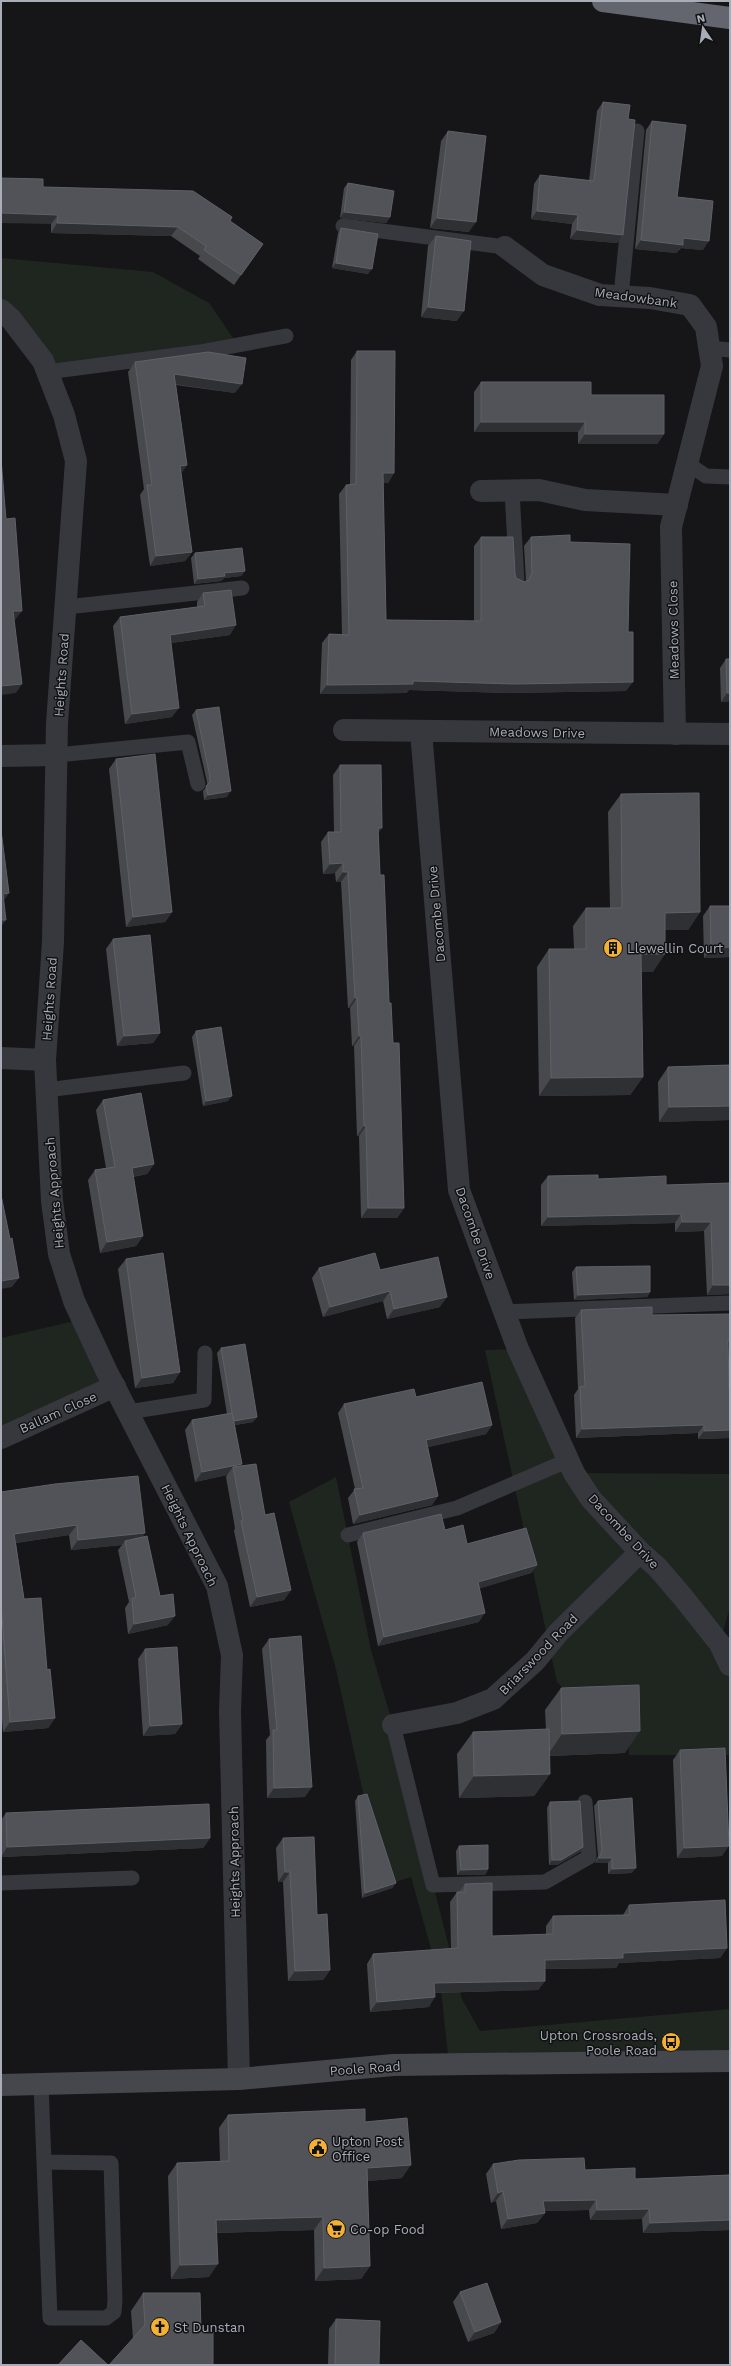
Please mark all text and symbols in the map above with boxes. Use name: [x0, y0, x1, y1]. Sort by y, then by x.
north arrow: [683, 8, 723, 48]
text: N: [695, 11, 706, 26]
street label: Meadowbank: [594, 284, 679, 311]
street label: Meadows Close: [665, 581, 682, 679]
street label: Heights Road: [51, 633, 72, 717]
street label: Meadows Drive: [489, 724, 585, 741]
street label: Dacombe Drive: [425, 865, 448, 963]
building icon: Llewellin Court: [602, 937, 624, 959]
place label: Llewellin Court: [627, 941, 724, 956]
street label: Heights Road: [39, 957, 60, 1041]
street label: Heights Approach: [42, 1137, 67, 1249]
street label: Dacombe Drive: [453, 1185, 498, 1281]
street label: Ballam Close: [17, 1389, 99, 1436]
street label: Heights Approach: [158, 1482, 221, 1589]
street label: Dacombe Drive: [585, 1491, 662, 1572]
street label: Briarswood Road: [496, 1611, 581, 1698]
street label: Heights Approach: [226, 1806, 243, 1918]
place label: Upton Crossroads, Poole Road: [540, 2028, 657, 2058]
bus stop icon: Upton Crossroads, Poole Road: [660, 2031, 682, 2053]
street label: Poole Road: [329, 2059, 401, 2078]
place label: Upton Post Office: [332, 2134, 403, 2164]
public building icon: Upton Post Office: [307, 2137, 329, 2159]
supermarket icon: Co-op Food: [325, 2218, 347, 2240]
place label: Co-op Food: [350, 2222, 425, 2237]
church icon: St Dunstan: [149, 2316, 171, 2338]
place label: St Dunstan: [174, 2320, 245, 2335]

